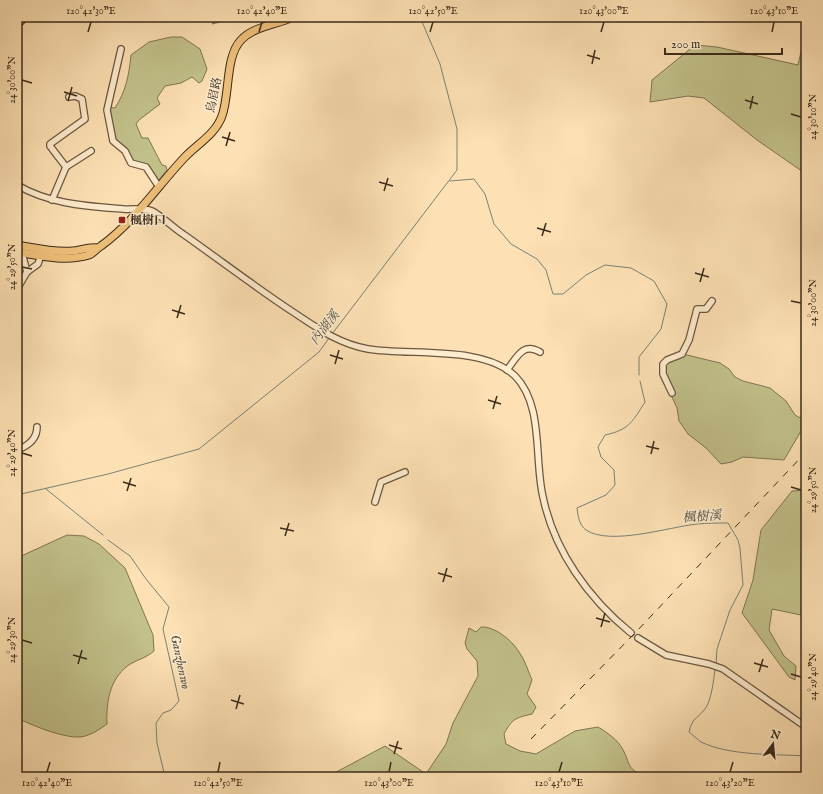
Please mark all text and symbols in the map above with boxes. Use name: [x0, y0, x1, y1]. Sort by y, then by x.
text: 120°42'30"E: [66, 5, 116, 18]
text: 120°42'40"E: [237, 5, 287, 18]
text: 120°42'50"E: [408, 5, 458, 18]
text: 120°43'00"E: [579, 5, 629, 18]
text: 120°43'10"E: [750, 5, 798, 18]
scale bar: [665, 30, 782, 56]
text: 200 m: [671, 37, 700, 52]
text: 24°30'00"N: [6, 56, 19, 104]
street label: 烏眉路: [203, 76, 225, 114]
text: 24°30'10"N: [807, 93, 820, 140]
place label: 楓樹口: [130, 213, 166, 228]
marker: 楓樹口: [117, 215, 127, 225]
text: 24°29'50"N: [6, 243, 19, 290]
text: 24°30'00"N: [807, 279, 820, 327]
water label: 內湖溪: [306, 306, 345, 349]
text: 24°29'40"N: [6, 429, 19, 477]
text: 24°29'50"N: [807, 466, 820, 513]
water label: 楓樹溪: [682, 507, 724, 527]
text: 24°29'30"N: [6, 616, 19, 663]
water label: Ganzhenwo: [166, 633, 194, 691]
text: 24°29'40"N: [807, 653, 820, 701]
north arrow: [753, 724, 793, 764]
text: N: [768, 727, 782, 744]
text: 120°42'40"E: [22, 777, 72, 790]
text: 120°42'50"E: [193, 777, 243, 790]
text: 120°43'00"E: [364, 777, 414, 790]
text: 120°43'10"E: [535, 777, 583, 790]
text: 120°43'20"E: [705, 777, 755, 790]

